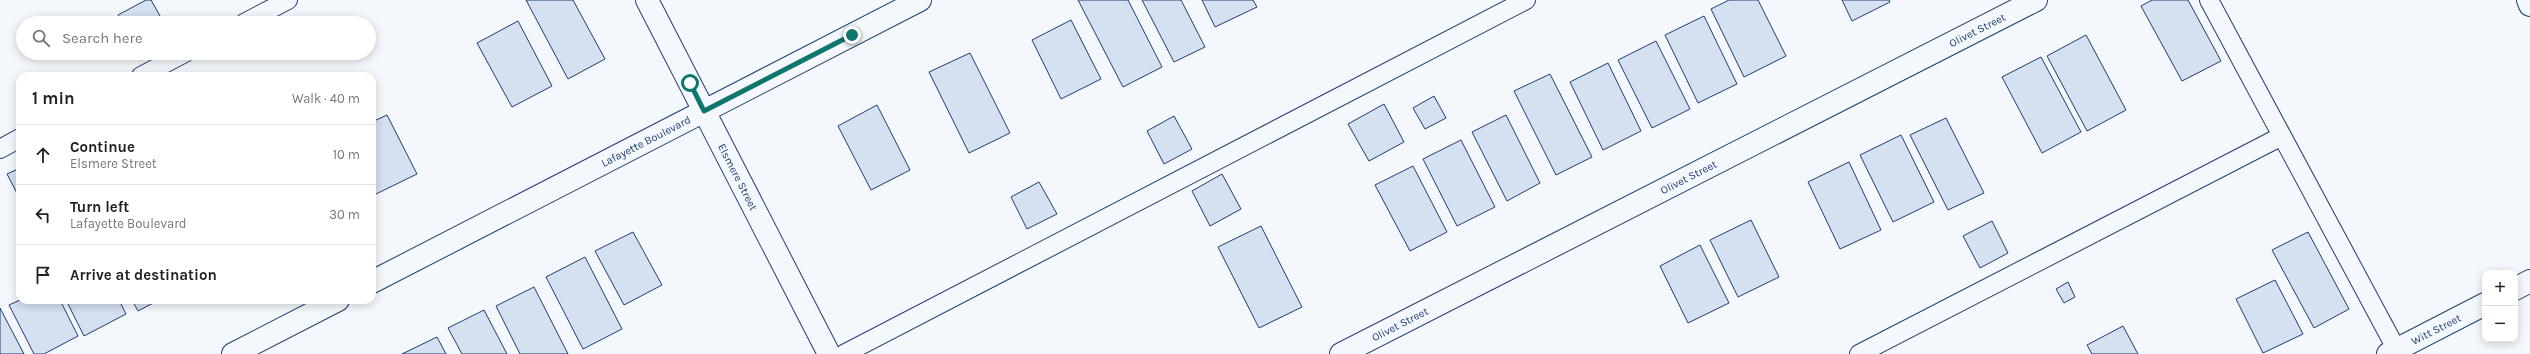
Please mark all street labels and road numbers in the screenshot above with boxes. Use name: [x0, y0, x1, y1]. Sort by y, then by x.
street label: Olivet Street: [1947, 11, 2008, 50]
street label: Lafayette Boulevard: [599, 113, 693, 170]
street label: Elsmere Street: [715, 142, 760, 213]
street label: Olivet Street: [1658, 158, 1719, 197]
street label: Olivet Street: [1370, 305, 1430, 344]
street label: Witt Street: [2409, 311, 2463, 348]

